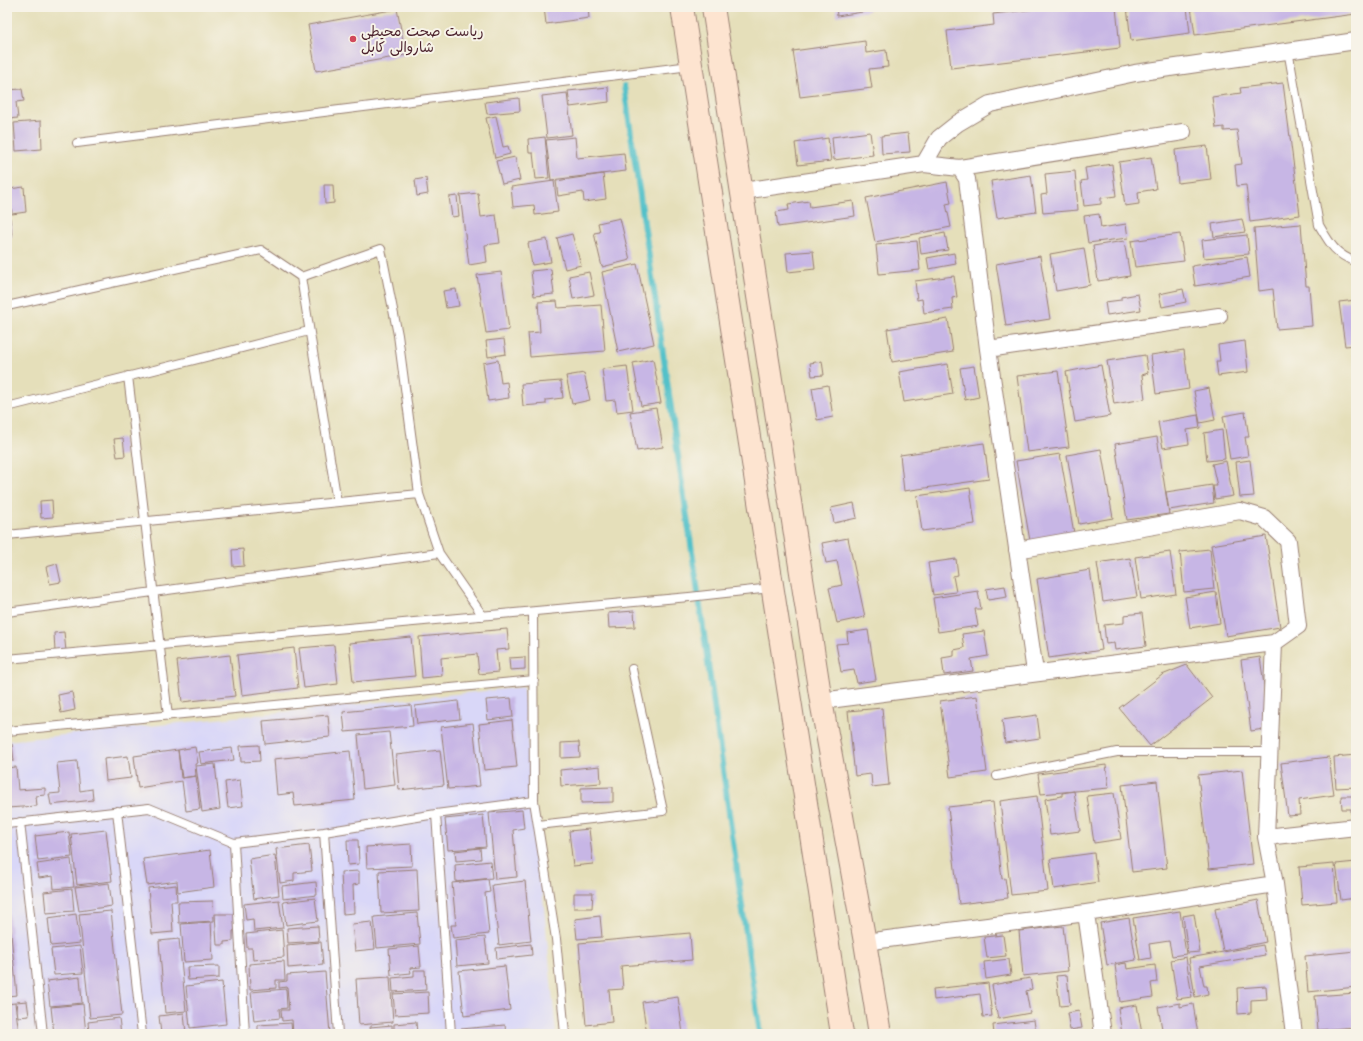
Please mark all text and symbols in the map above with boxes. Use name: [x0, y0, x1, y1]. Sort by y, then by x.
place label: ریاست صحت محیطی شاروالی کابل: [361, 22, 484, 56]
marker: ریاست صحت محیطی شاروالی کابل: [348, 34, 358, 44]

